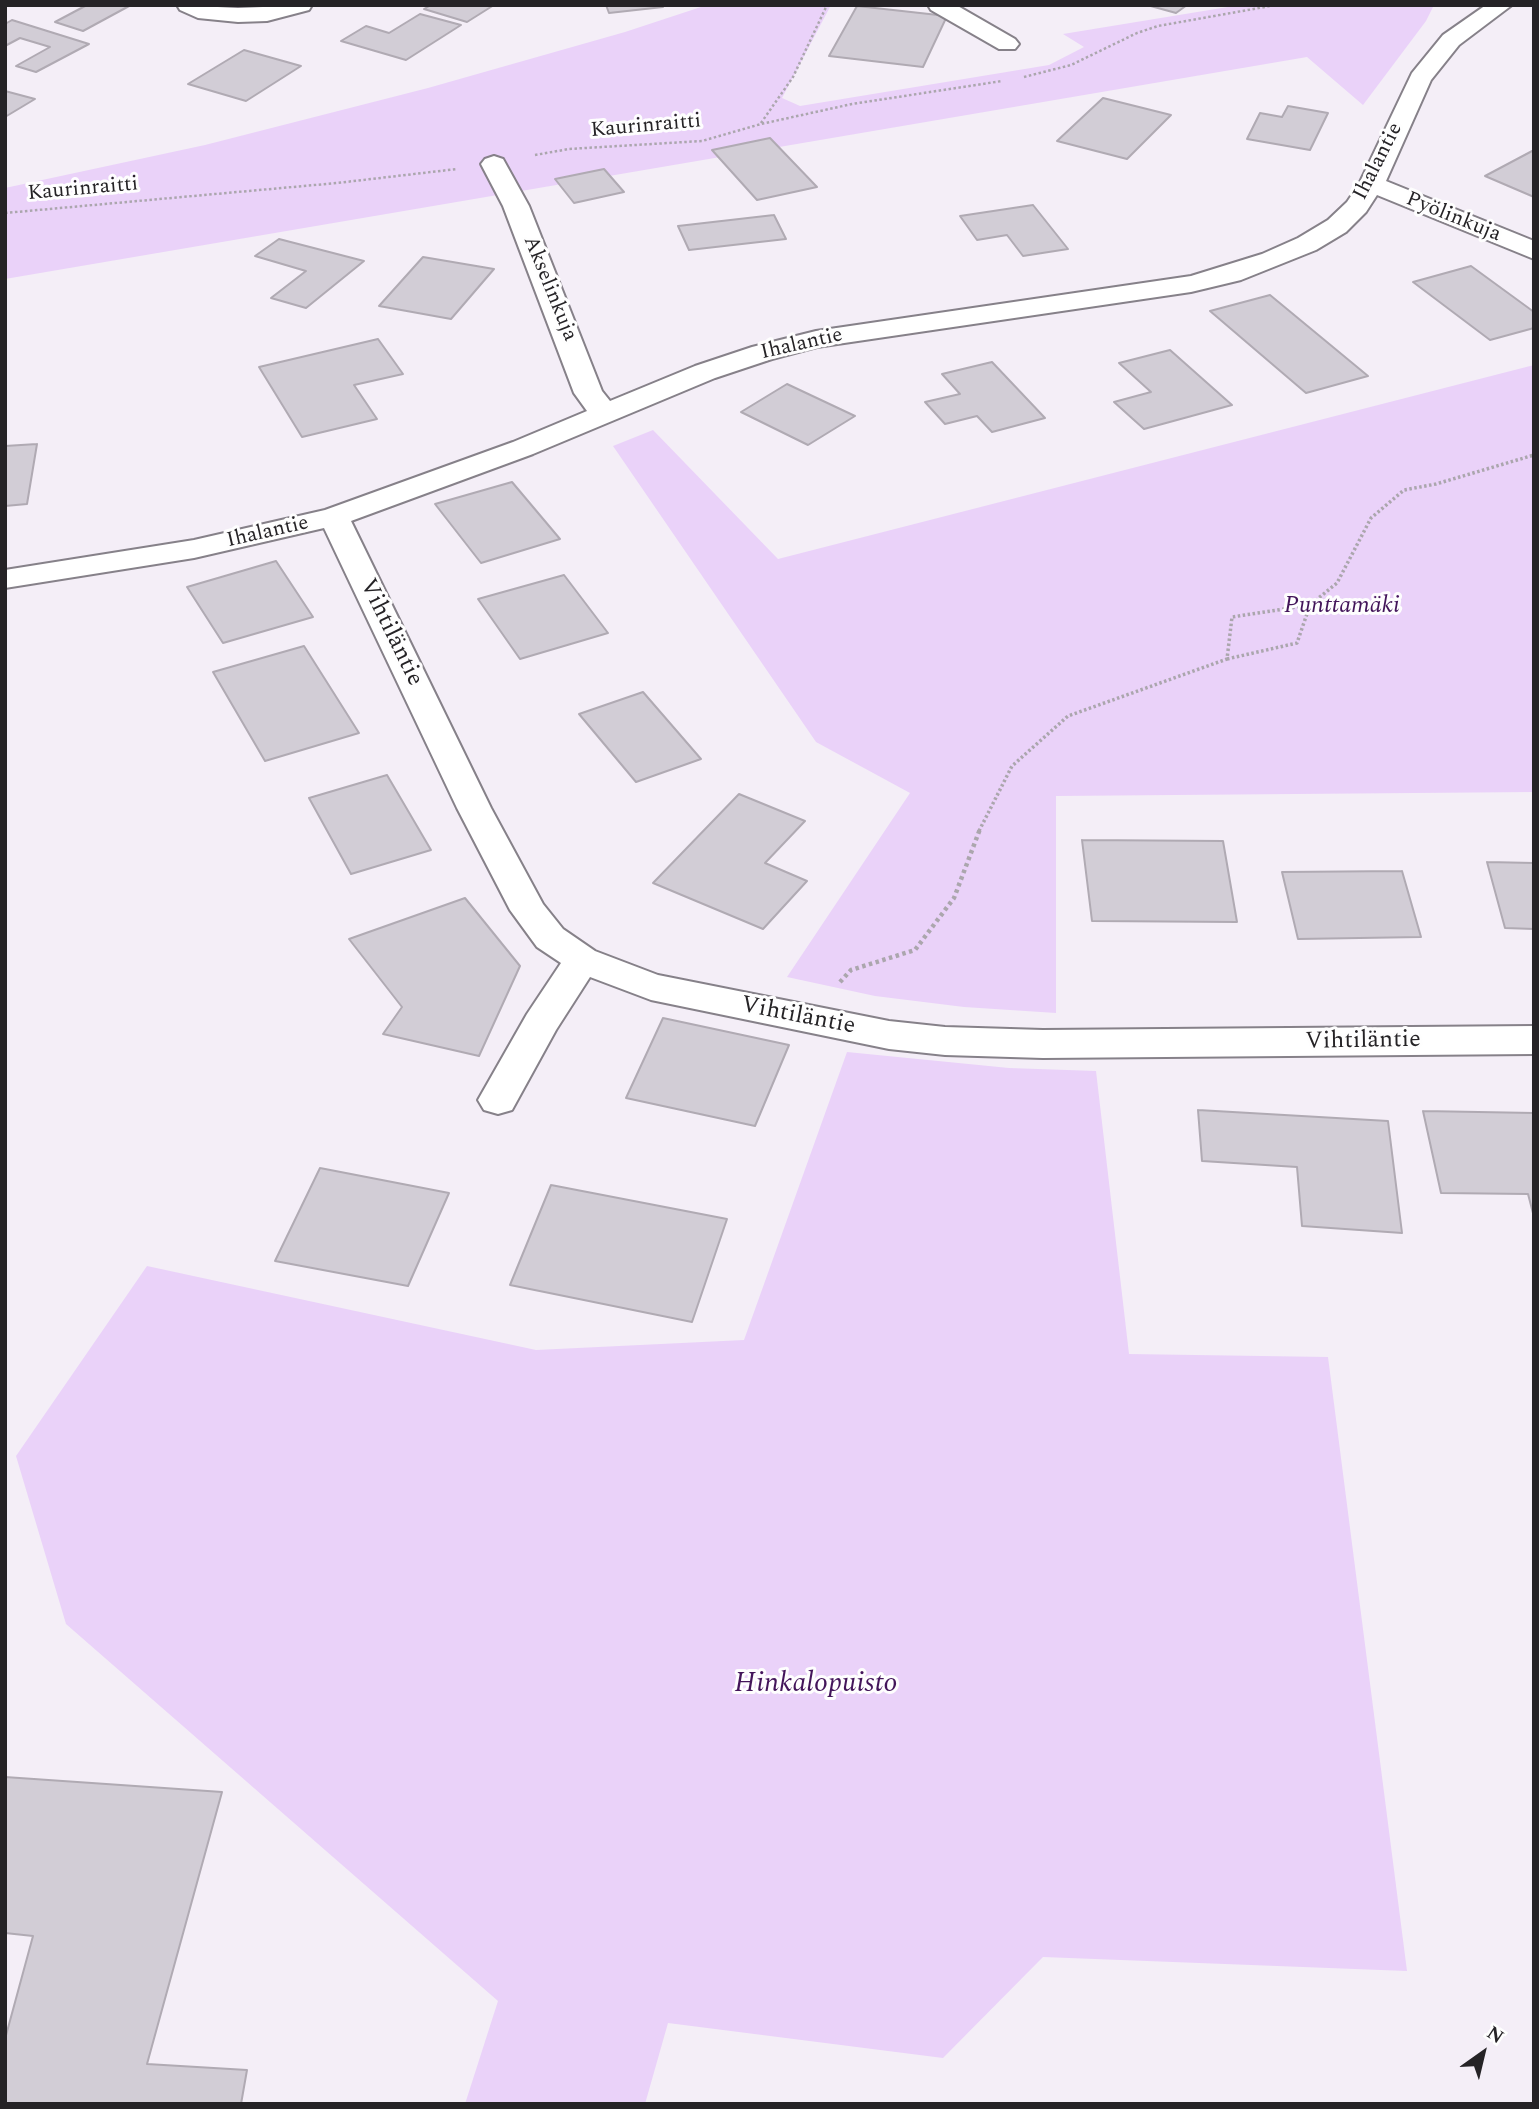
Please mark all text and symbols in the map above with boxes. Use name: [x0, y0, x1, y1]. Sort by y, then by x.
street label: Kaurinraitti: [590, 110, 702, 144]
street label: Ihalantie: [1349, 119, 1409, 205]
street label: Kaurinraitti: [27, 173, 139, 207]
street label: Pyölinkuja: [1402, 188, 1504, 248]
street label: Akselinkuja: [516, 233, 582, 345]
street label: Ihalantie: [759, 323, 845, 367]
street label: Ihalantie: [225, 511, 311, 555]
street label: Vihtiläntie: [352, 575, 428, 691]
park label: Punttamäki: [1284, 593, 1400, 621]
street label: Vihtiläntie: [738, 992, 858, 1042]
street label: Vihtiläntie: [1305, 1027, 1421, 1057]
park label: Hinkalopuisto: [735, 1669, 897, 1703]
north arrow: [1448, 2018, 1518, 2088]
text: N: [1480, 2019, 1510, 2052]

